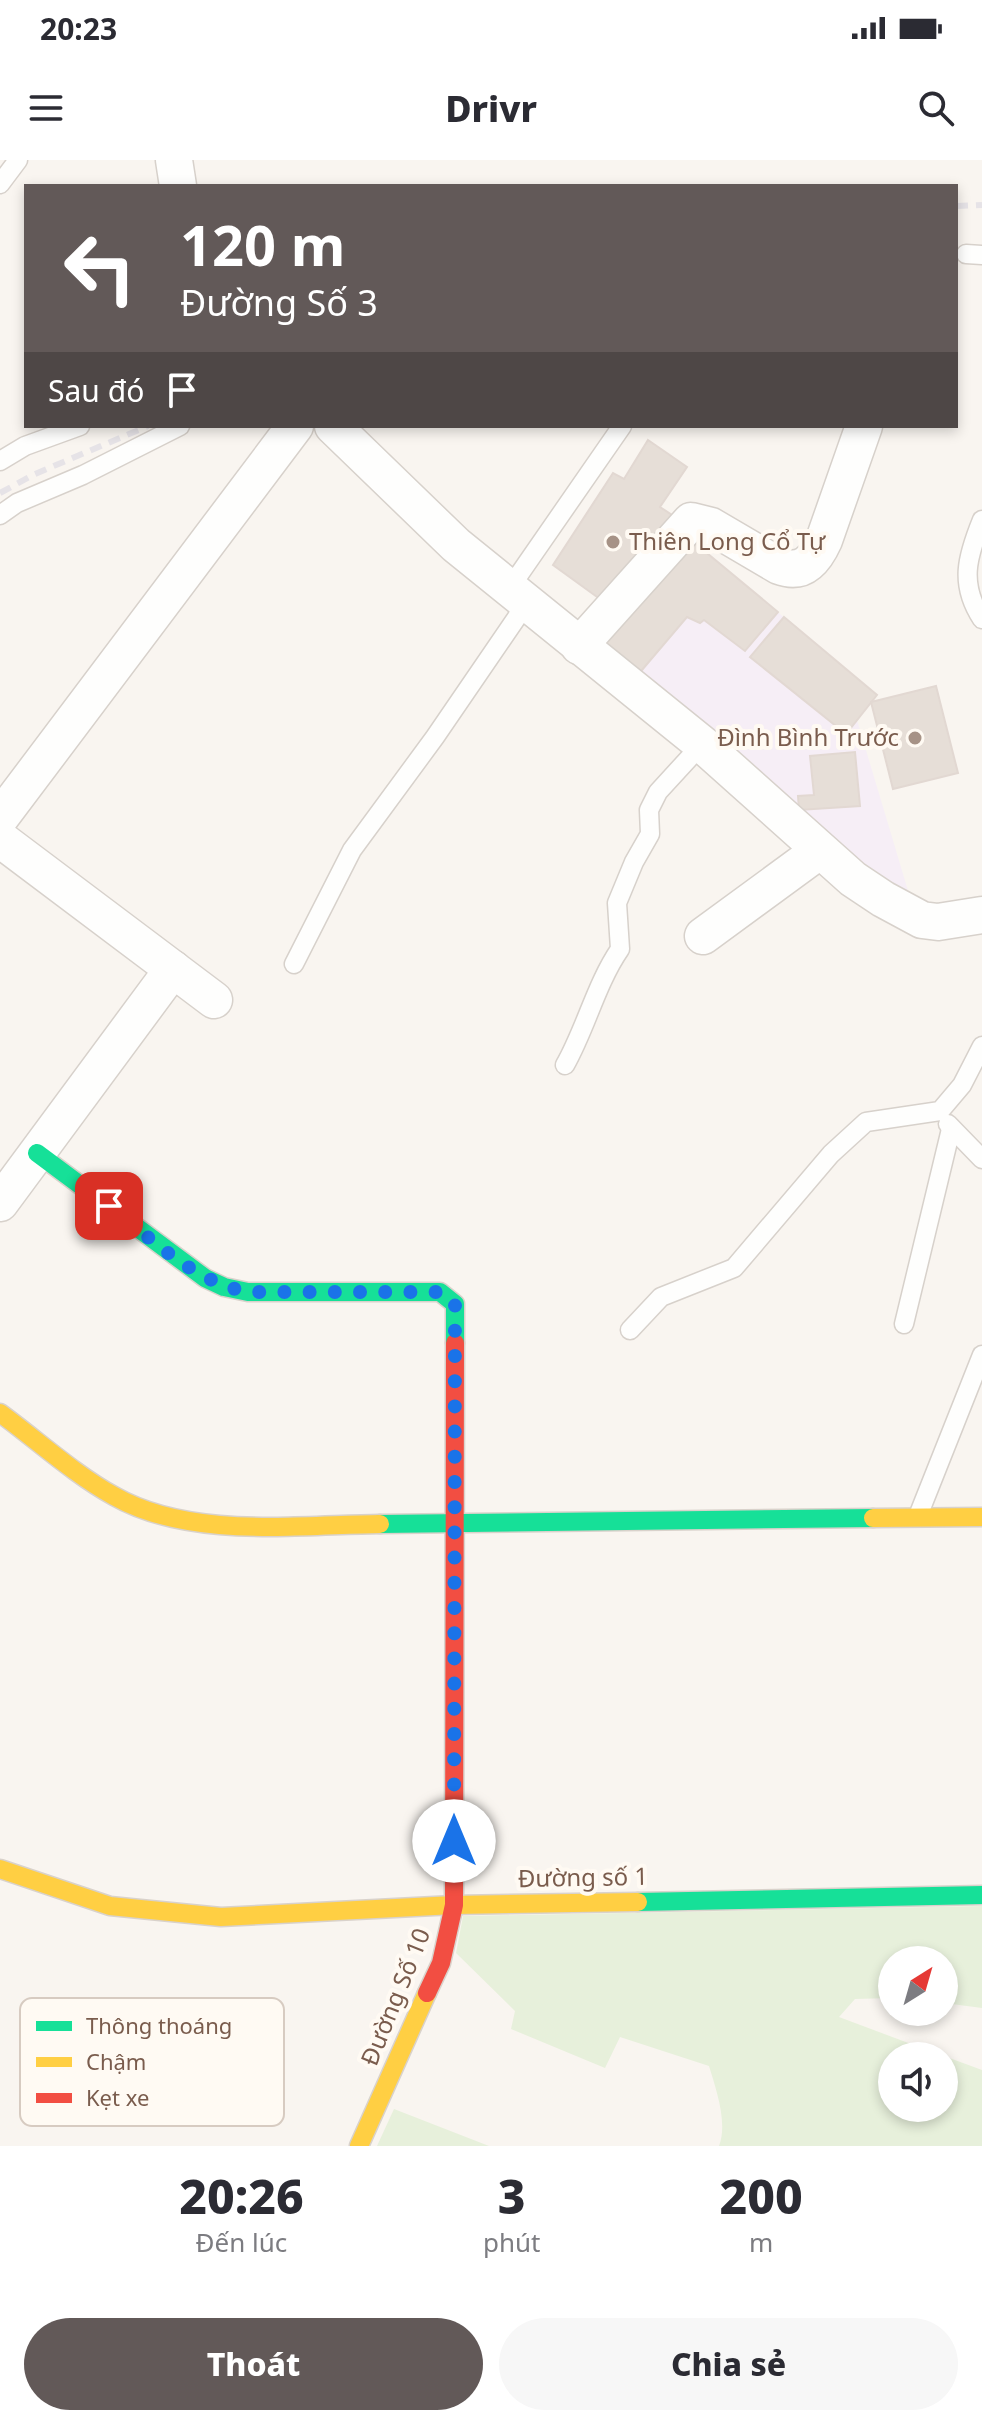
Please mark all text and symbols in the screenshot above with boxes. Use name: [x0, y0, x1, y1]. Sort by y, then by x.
text: 20:23: [40, 8, 117, 49]
text: Drivr: [445, 84, 537, 133]
icon: menu: [24, 86, 68, 130]
icon: search: [914, 86, 958, 130]
text: 120 m: [180, 206, 345, 282]
icon: left: [48, 216, 152, 320]
text: Đường Số 3: [180, 278, 378, 327]
icon: arrive: [160, 368, 204, 412]
text: Sau đó: [48, 370, 144, 411]
place label: Thiên Long Cổ Tự: [629, 524, 826, 557]
marker: Thiên Long Cổ Tự: [604, 533, 622, 551]
place label: Đình Bình Trước: [717, 720, 899, 753]
marker: Đình Bình Trước: [906, 729, 924, 747]
pin: [75, 1172, 143, 1240]
icon: arrive: [87, 1184, 131, 1228]
position arrow: [412, 1799, 496, 1883]
street label: Đường số 1: [518, 1859, 648, 1894]
street label: Đường Số 10: [352, 1923, 437, 2070]
north arrow: [878, 1946, 958, 2026]
map controls: [878, 1946, 958, 2122]
legend: [20, 1998, 284, 2126]
text: Thông thoáng: [86, 2010, 232, 2040]
button: sound: [878, 2042, 958, 2122]
text: Chậm: [86, 2046, 146, 2076]
text: Kẹt xe: [86, 2082, 149, 2112]
text: 20:26: [179, 2163, 304, 2228]
text: 3: [498, 2163, 526, 2228]
text: 200: [720, 2163, 803, 2228]
text: Đến lúc: [196, 2224, 287, 2260]
text: phút: [483, 2224, 540, 2260]
text: m: [749, 2224, 773, 2260]
button: Thoát: [24, 2318, 483, 2410]
button: Chia sẻ: [499, 2318, 958, 2410]

